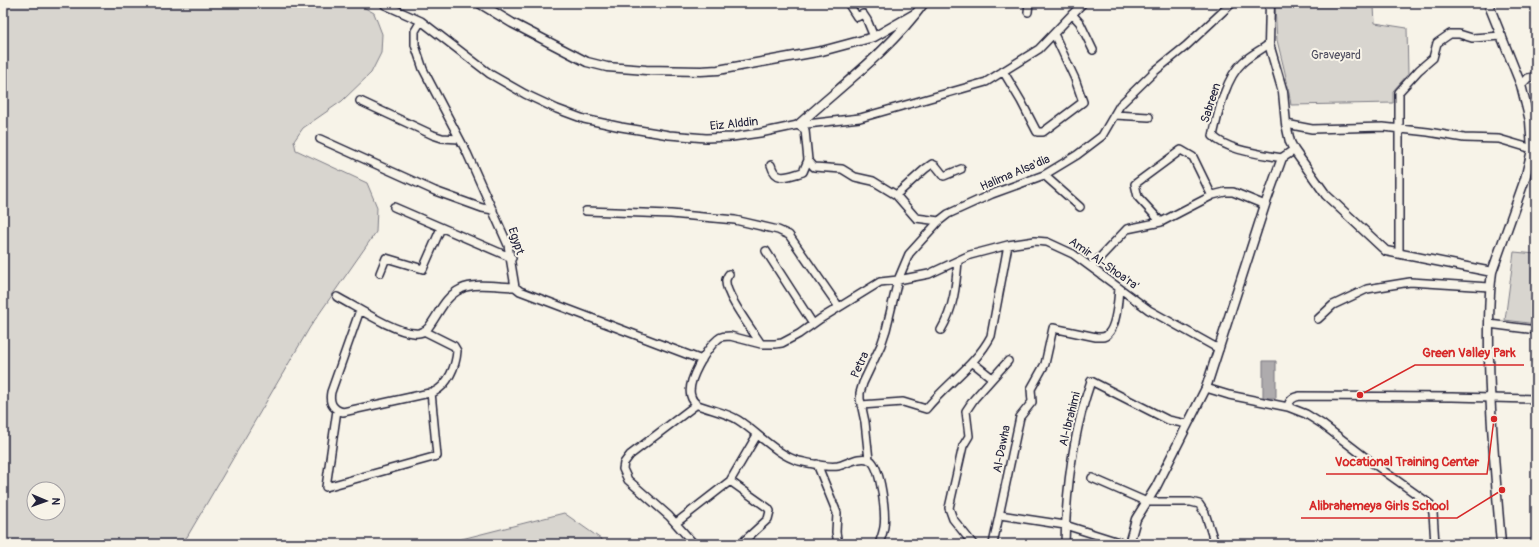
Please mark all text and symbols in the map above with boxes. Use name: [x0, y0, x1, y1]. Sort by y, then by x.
park label: Graveyard: [1311, 48, 1361, 63]
street label: Sabreen: [1198, 81, 1225, 125]
street label: Eiz Alddin: [709, 114, 759, 134]
street label: Halima Alsa'dia: [978, 151, 1053, 194]
street label: Egypt: [505, 225, 527, 257]
street label: Amir Al-Shoa'ra': [1066, 234, 1142, 294]
callout: Green Valley Park: [1415, 340, 1524, 365]
text: Green Valley Park: [1422, 345, 1516, 361]
street label: Petra: [848, 349, 873, 380]
street label: Al-Ibrahimi: [1056, 390, 1084, 448]
street label: Al-Dawha: [990, 424, 1014, 474]
callout: Vocational Training Center: [1326, 449, 1487, 474]
text: Vocational Training Center: [1335, 454, 1480, 470]
north arrow: [26, 481, 66, 521]
callout: Alibrahemeya Girls School: [1301, 493, 1457, 518]
text: N: [49, 497, 62, 506]
text: Alibrahemeya Girls School: [1309, 498, 1449, 514]

